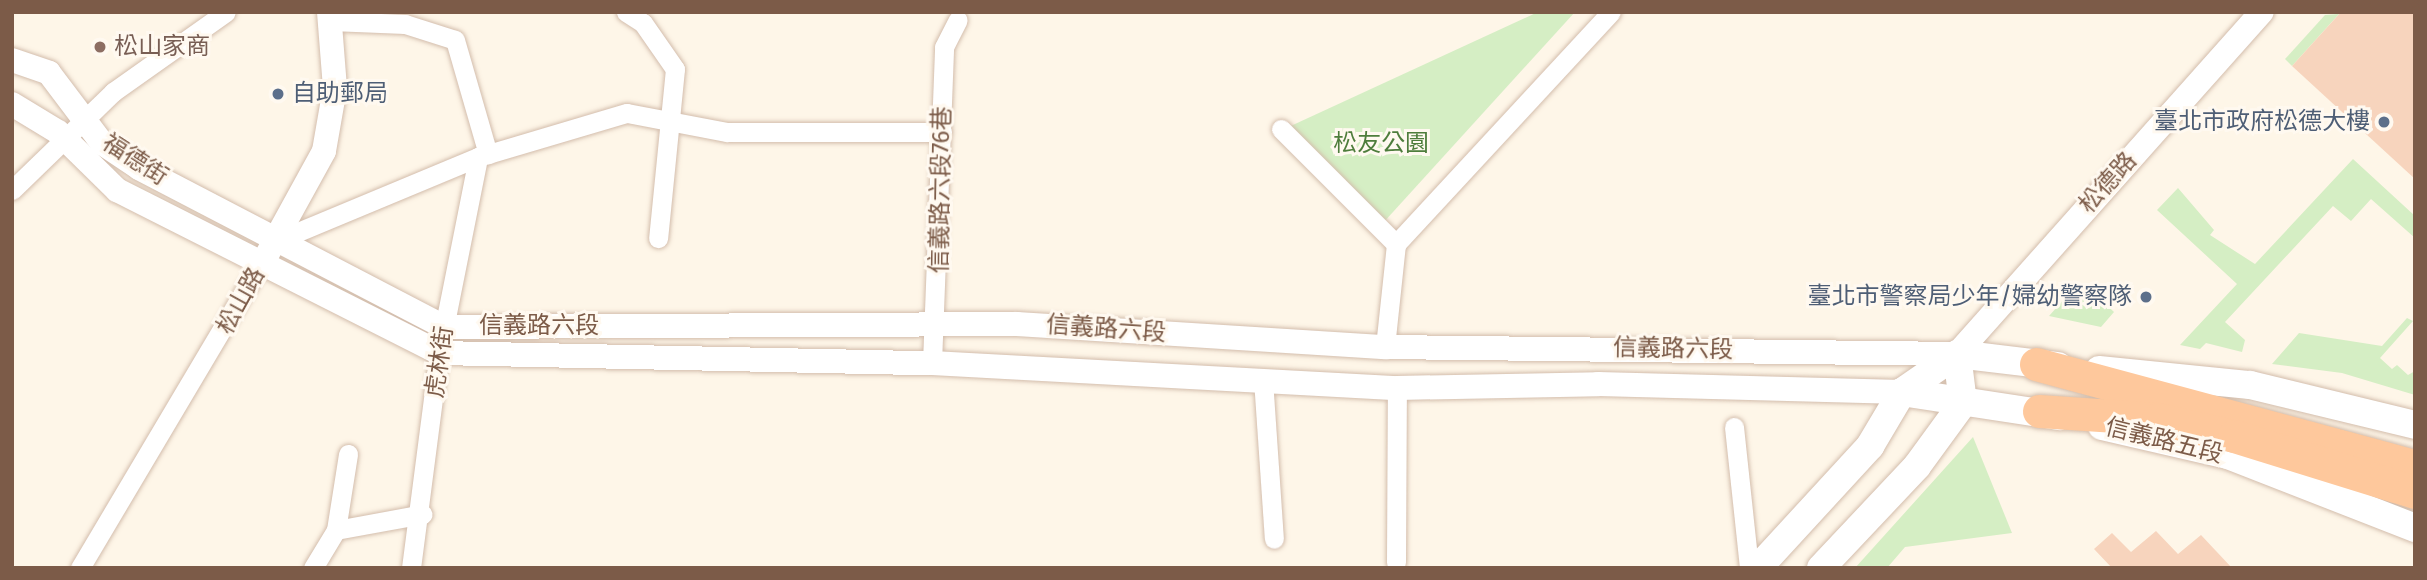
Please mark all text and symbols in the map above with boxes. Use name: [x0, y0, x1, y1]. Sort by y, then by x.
place label: 松山家商: [114, 33, 210, 61]
marker: 松山家商: [92, 39, 108, 55]
place label: 自助郵局: [292, 80, 388, 108]
marker: 自助郵局: [270, 86, 286, 102]
street label: 信義路六段76巷: [925, 106, 957, 274]
place label: 臺北市政府松德大樓: [2154, 108, 2370, 136]
marker: 臺北市政府松德大樓: [2376, 114, 2392, 130]
street label: 福德街: [97, 128, 173, 192]
park label: 松友公園: [1333, 130, 1429, 158]
street label: 松德路: [2073, 147, 2143, 219]
street label: 松山路: [211, 263, 271, 339]
place label: 臺北市警察局少年/婦幼警察隊: [1808, 283, 2132, 311]
marker: 臺北市警察局少年/婦幼警察隊: [2138, 289, 2154, 305]
street label: 信義路六段: [1045, 310, 1167, 348]
street label: 信義路六段: [479, 312, 599, 340]
street label: 虎林街: [421, 324, 459, 400]
street label: 信義路六段: [1613, 334, 1733, 364]
street label: 信義路五段: [2102, 413, 2226, 469]

